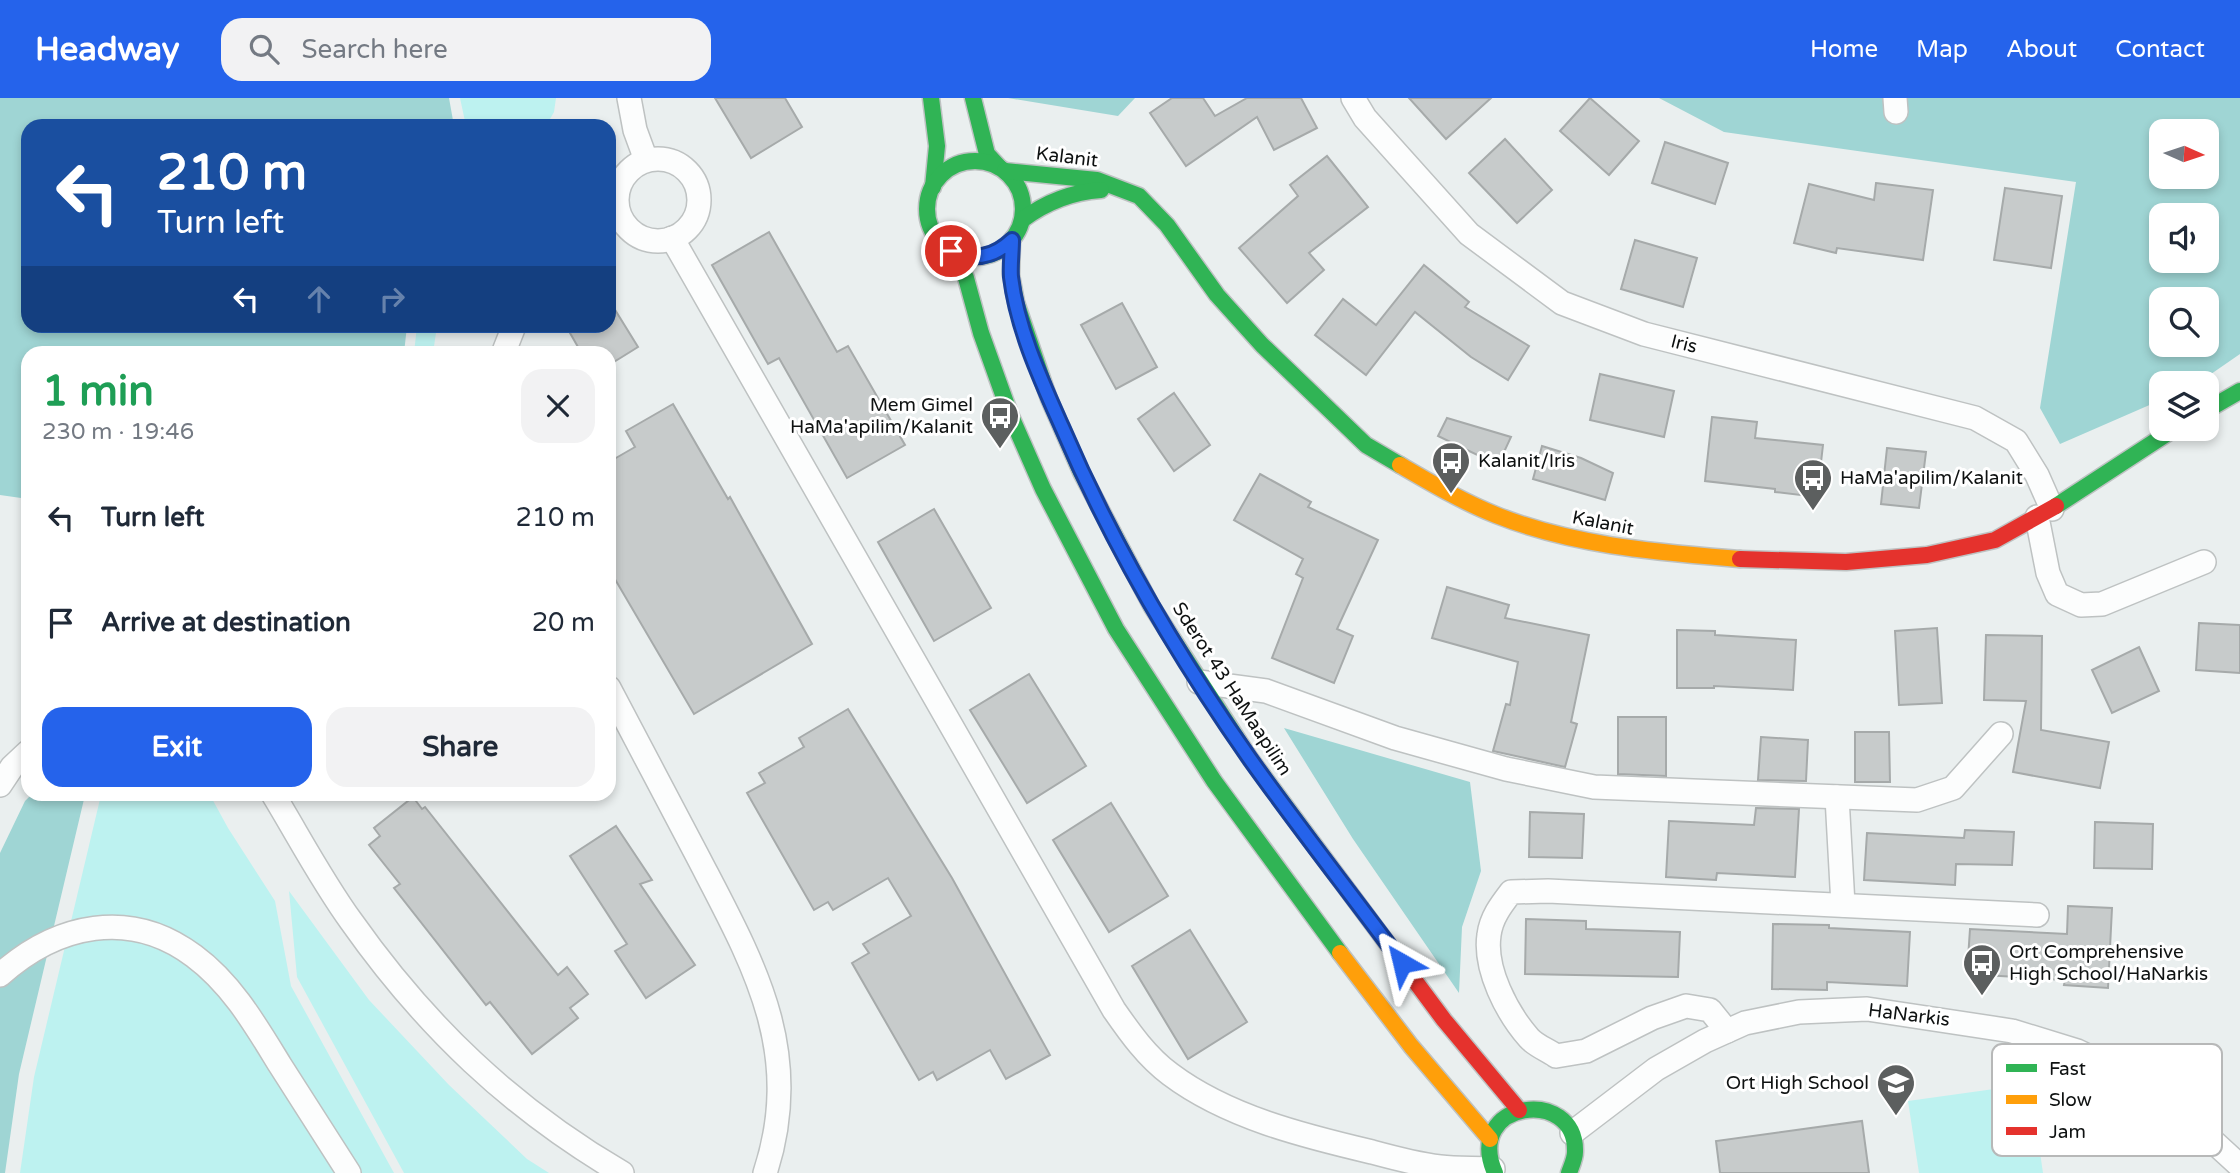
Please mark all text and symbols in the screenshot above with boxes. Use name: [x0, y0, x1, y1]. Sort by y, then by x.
search box: [221, 18, 711, 81]
text: Headway: [35, 30, 179, 69]
icon: search: [245, 30, 283, 68]
text: Search here: [301, 34, 448, 65]
text: Home: [1810, 35, 1878, 64]
text: Map: [1916, 35, 1968, 64]
text: About: [2006, 35, 2077, 64]
text: Contact: [2115, 35, 2205, 64]
north arrow: [2149, 119, 2219, 189]
map controls: [2149, 119, 2219, 441]
street label: Kalanit: [1035, 142, 1099, 172]
text: 210 m: [157, 144, 307, 203]
icon: left: [42, 147, 133, 238]
button: sound: [2149, 203, 2219, 273]
text: Turn left: [157, 204, 284, 242]
pin: [921, 221, 981, 281]
icon: arrive: [932, 232, 970, 270]
icon: left: [227, 280, 265, 318]
icon: ahead: [300, 280, 338, 318]
icon: right: [373, 280, 411, 318]
button: search: [2149, 287, 2219, 357]
street label: Iris: [1669, 330, 1699, 358]
text: 1 min: [42, 366, 154, 417]
button: close: [521, 369, 595, 443]
button: layers: [2149, 371, 2219, 441]
place label: Mem Gimel HaMa'apilim/Kalanit: [790, 394, 973, 438]
bus stop icon: Mem Gimel HaMa'apilim/Kalanit: [979, 395, 1021, 450]
text: 230 m · 19:46: [42, 418, 194, 446]
bus stop icon: Kalanit/Iris: [1430, 440, 1472, 495]
place label: Kalanit/Iris: [1478, 450, 1575, 472]
bus stop icon: HaMa'apilim/Kalanit: [1792, 457, 1834, 512]
place label: HaMa'apilim/Kalanit: [1840, 467, 2023, 489]
icon: left: [42, 499, 80, 537]
text: Turn left: [101, 502, 204, 533]
text: 210 m: [515, 502, 595, 533]
street label: Kalanit: [1570, 506, 1636, 540]
street label: Sderot 43 HaMaapilim: [1168, 598, 1296, 780]
icon: arrive: [42, 604, 80, 642]
text: Arrive at destination: [101, 607, 351, 638]
text: 20 m: [532, 607, 595, 638]
button: Exit: [42, 707, 312, 787]
button: Share: [326, 707, 595, 787]
position arrow: [1365, 926, 1439, 1000]
place label: Ort Comprehensive High School/HaNarkis: [2009, 941, 2208, 985]
bus stop icon: Ort Comprehensive High School/HaNarkis: [1961, 942, 2003, 997]
street label: HaNarkis: [1867, 999, 1951, 1031]
legend: [1992, 1044, 2222, 1156]
text: Fast: [2049, 1058, 2086, 1080]
school or university icon: Ort High School: [1875, 1062, 1917, 1117]
place label: Ort High School: [1726, 1072, 1869, 1094]
text: Slow: [2049, 1089, 2092, 1111]
text: Jam: [2049, 1121, 2086, 1143]

